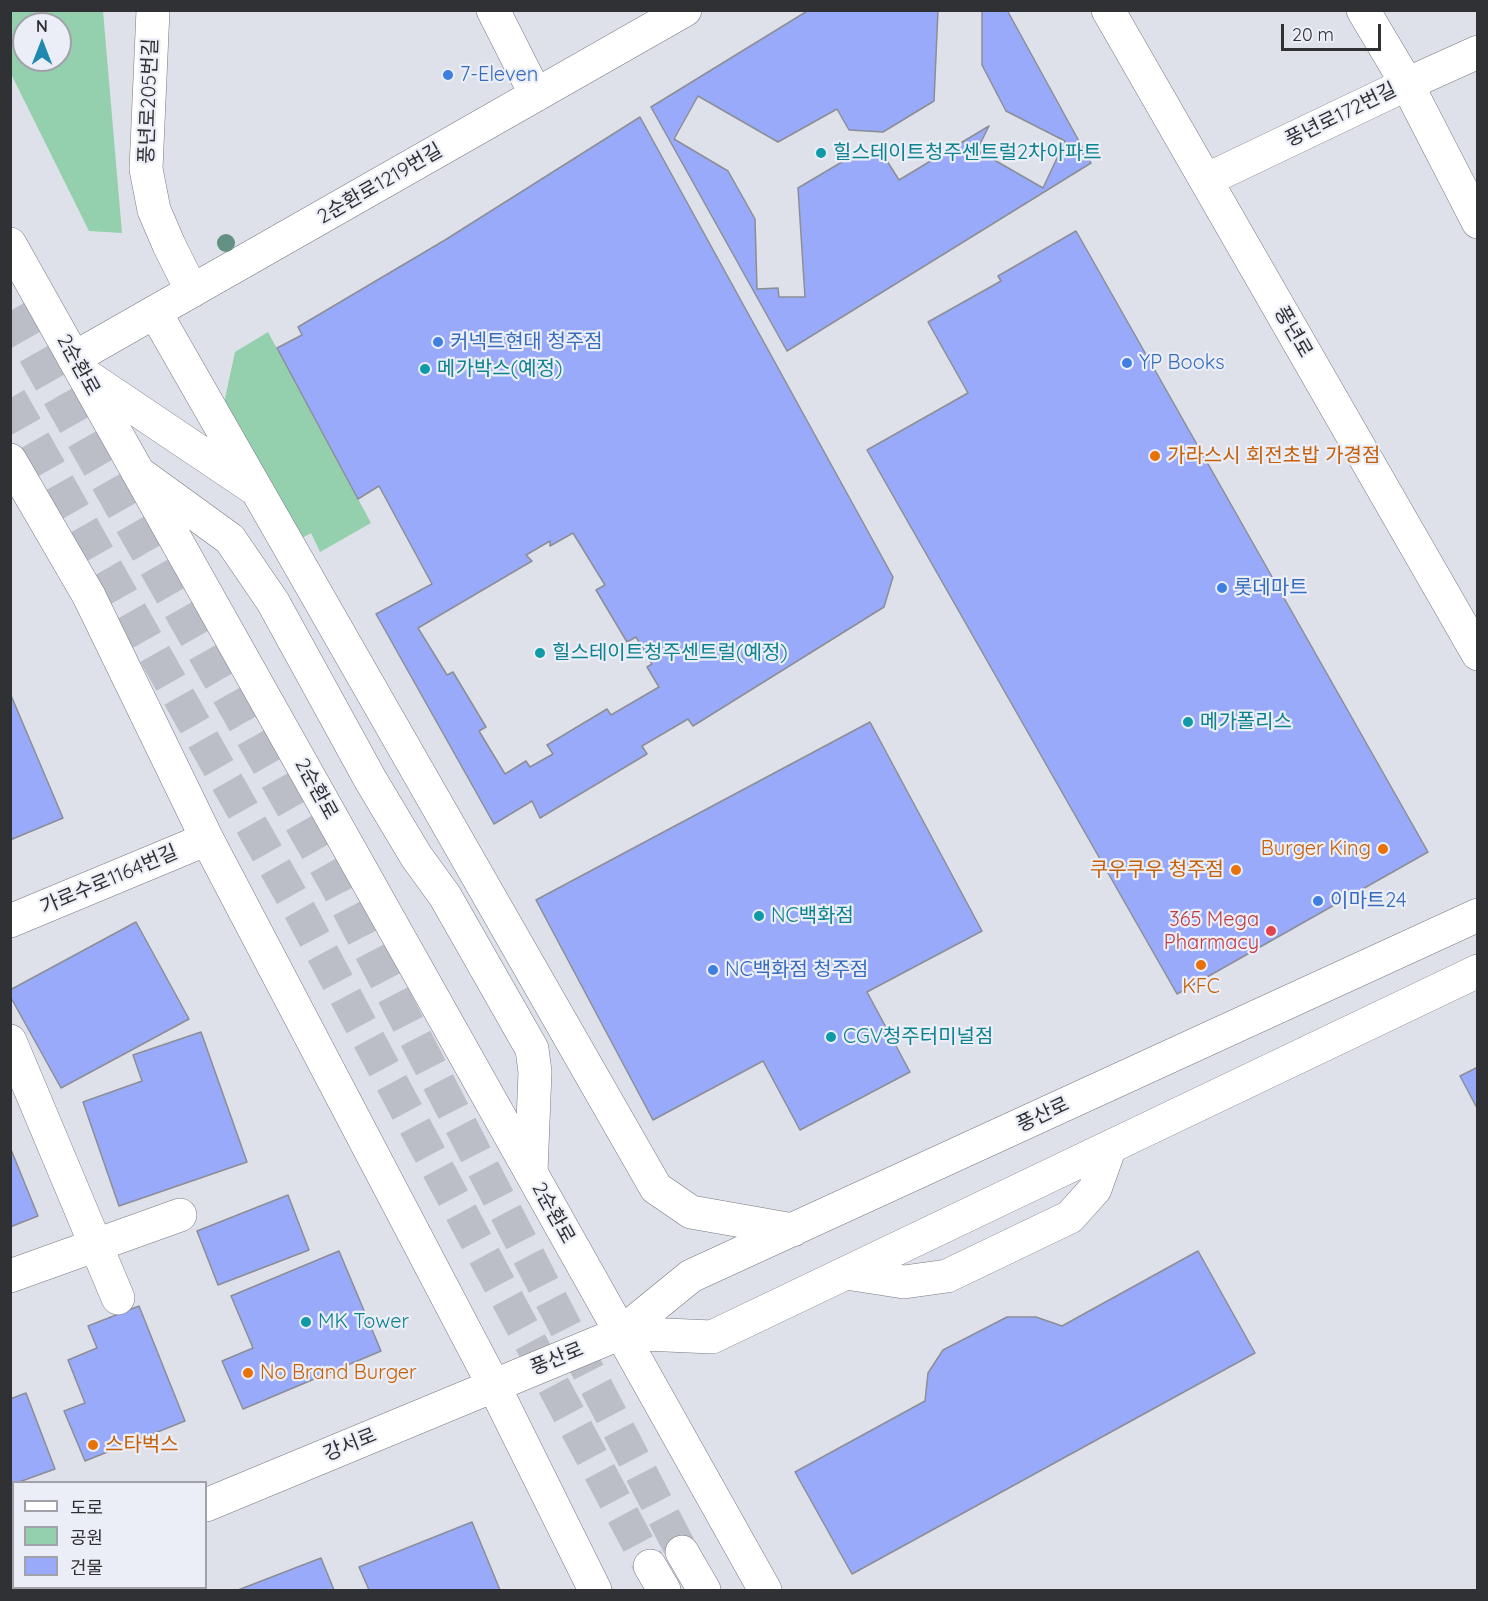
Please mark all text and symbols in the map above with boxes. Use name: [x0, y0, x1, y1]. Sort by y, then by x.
north arrow: [12, 12, 72, 72]
scale bar: [1284, 12, 1384, 50]
text: N: [36, 16, 48, 36]
text: 20 m: [1292, 23, 1334, 46]
street label: 풍년로205번길: [135, 38, 163, 164]
place label: 7-Eleven: [460, 63, 538, 87]
marker: 7-Eleven: [441, 68, 455, 82]
street label: 풍년로172번길: [1281, 78, 1401, 152]
street label: 2순환로1219번길: [313, 139, 447, 229]
place label: 힐스테이트청주센트럴2차아파트: [833, 141, 1102, 165]
marker: 힐스테이트청주센트럴2차아파트: [814, 146, 828, 160]
street label: 풍년로: [1269, 302, 1317, 362]
street label: 2순환로: [51, 330, 105, 400]
place label: 커넥트현대 청주점: [450, 330, 603, 354]
marker: 커넥트현대 청주점: [431, 335, 445, 349]
place label: YP Books: [1139, 351, 1225, 375]
marker: YP Books: [1120, 356, 1134, 370]
place label: 메가박스(예정): [437, 357, 562, 381]
marker: 메가박스(예정): [418, 362, 432, 376]
place label: 가라스시 회전초밥 가경점: [1167, 444, 1380, 468]
marker: 가라스시 회전초밥 가경점: [1148, 449, 1162, 463]
place label: 롯데마트: [1234, 576, 1308, 600]
marker: 롯데마트: [1215, 581, 1229, 595]
place label: 힐스테이트청주센트럴(예정): [552, 641, 788, 665]
marker: 힐스테이트청주센트럴(예정): [533, 646, 547, 660]
place label: 메가폴리스: [1200, 710, 1292, 734]
marker: 메가폴리스: [1181, 715, 1195, 729]
street label: 2순환로: [289, 754, 343, 824]
place label: Burger King: [1261, 837, 1371, 861]
street label: 가로수로1164번길: [37, 840, 181, 920]
marker: Burger King: [1376, 842, 1390, 856]
place label: 쿠우쿠우 청주점: [1090, 858, 1224, 882]
marker: 쿠우쿠우 청주점: [1229, 863, 1243, 877]
place label: 이마트24: [1330, 889, 1407, 913]
marker: 이마트24: [1311, 894, 1325, 908]
place label: NC백화점: [771, 904, 854, 928]
place label: 365 Mega Pharmacy: [1164, 908, 1259, 955]
marker: NC백화점: [752, 909, 766, 923]
marker: 365 Mega Pharmacy: [1264, 924, 1278, 938]
place label: NC백화점 청주점: [725, 958, 868, 982]
marker: KFC: [1194, 958, 1208, 972]
marker: NC백화점 청주점: [706, 963, 720, 977]
place label: KFC: [1182, 975, 1220, 999]
place label: CGV청주터미널점: [843, 1025, 993, 1049]
marker: CGV청주터미널점: [824, 1030, 838, 1044]
street label: 풍산로: [1013, 1092, 1073, 1138]
street label: 2순환로: [526, 1178, 580, 1248]
place label: MK Tower: [318, 1310, 409, 1334]
marker: MK Tower: [299, 1315, 313, 1329]
street label: 풍산로: [527, 1338, 587, 1380]
place label: No Brand Burger: [260, 1361, 417, 1385]
marker: No Brand Burger: [241, 1366, 255, 1380]
street label: 강서로: [320, 1424, 380, 1466]
place label: 스타벅스: [105, 1433, 179, 1457]
marker: 스타벅스: [86, 1438, 100, 1452]
legend: [12, 1481, 207, 1589]
text: 도로: [70, 1496, 103, 1519]
text: 공원: [70, 1526, 103, 1549]
text: 건물: [70, 1556, 103, 1579]

